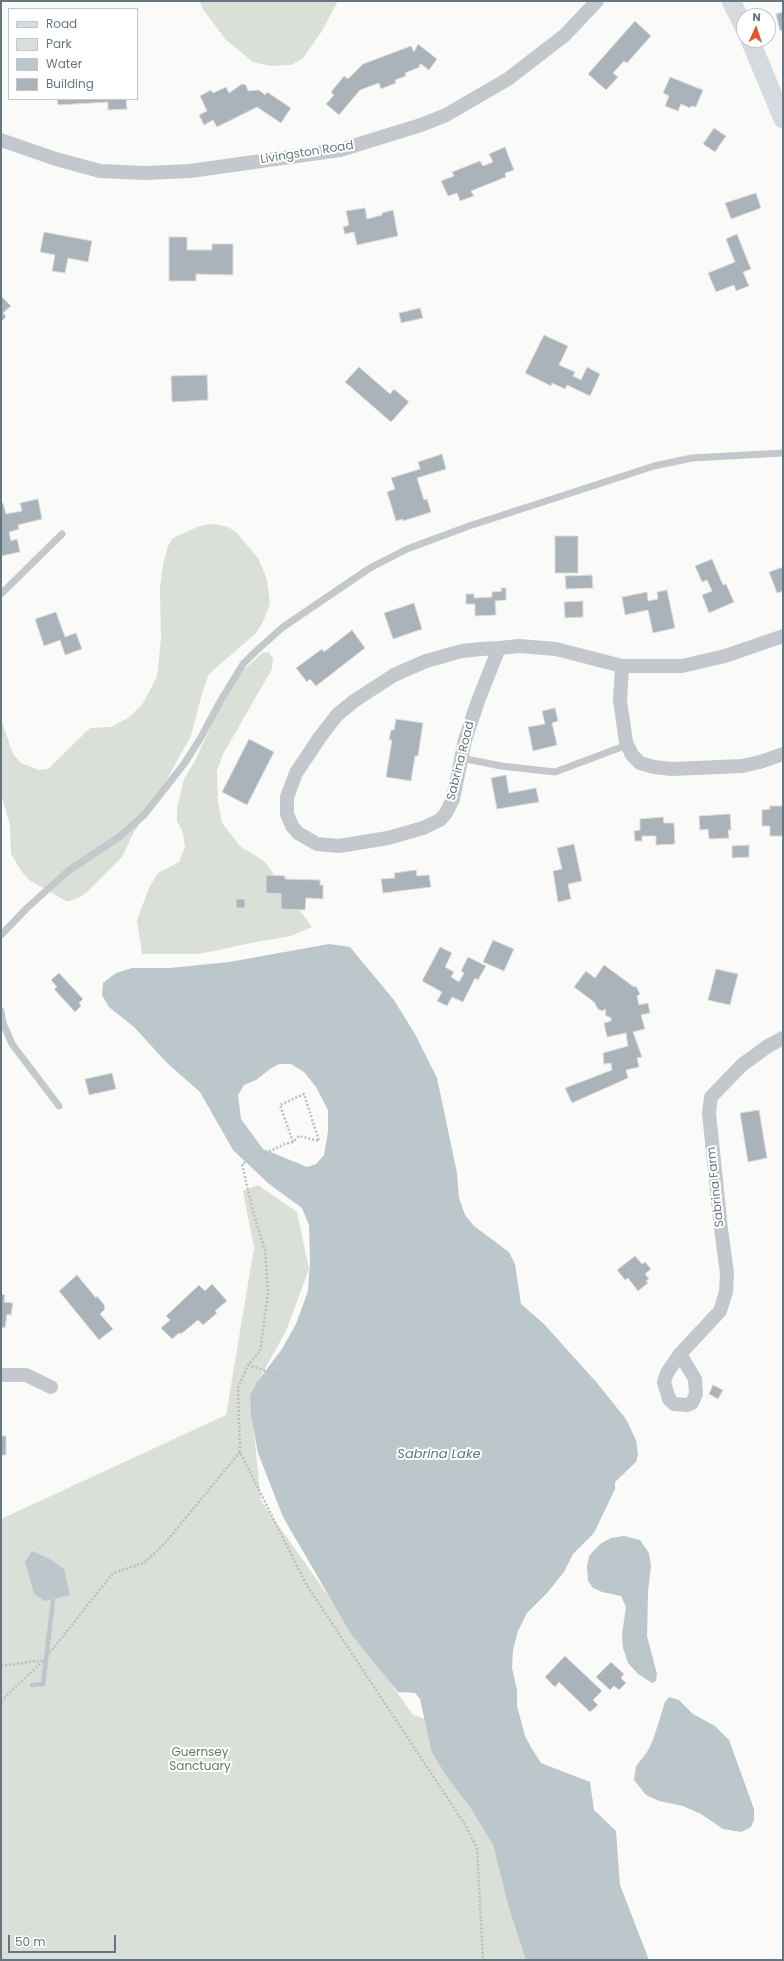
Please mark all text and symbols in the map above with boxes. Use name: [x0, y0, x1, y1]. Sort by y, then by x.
legend: [8, 8, 138, 100]
north arrow: [736, 8, 776, 48]
text: N: [752, 9, 761, 25]
text: Road: [46, 15, 77, 32]
text: Park: [46, 35, 72, 52]
text: Water: [46, 55, 82, 72]
text: Building: [46, 75, 94, 92]
street label: Livingston Road: [259, 139, 355, 167]
street label: Sabrina Road: [444, 720, 478, 802]
street label: Sabrina Farm: [705, 1146, 727, 1228]
water label: Sabrina Lake: [397, 1447, 481, 1463]
park label: Guernsey Sanctuary: [169, 1746, 231, 1774]
scale bar: [10, 1927, 118, 1953]
text: 50 m: [15, 1933, 46, 1950]

